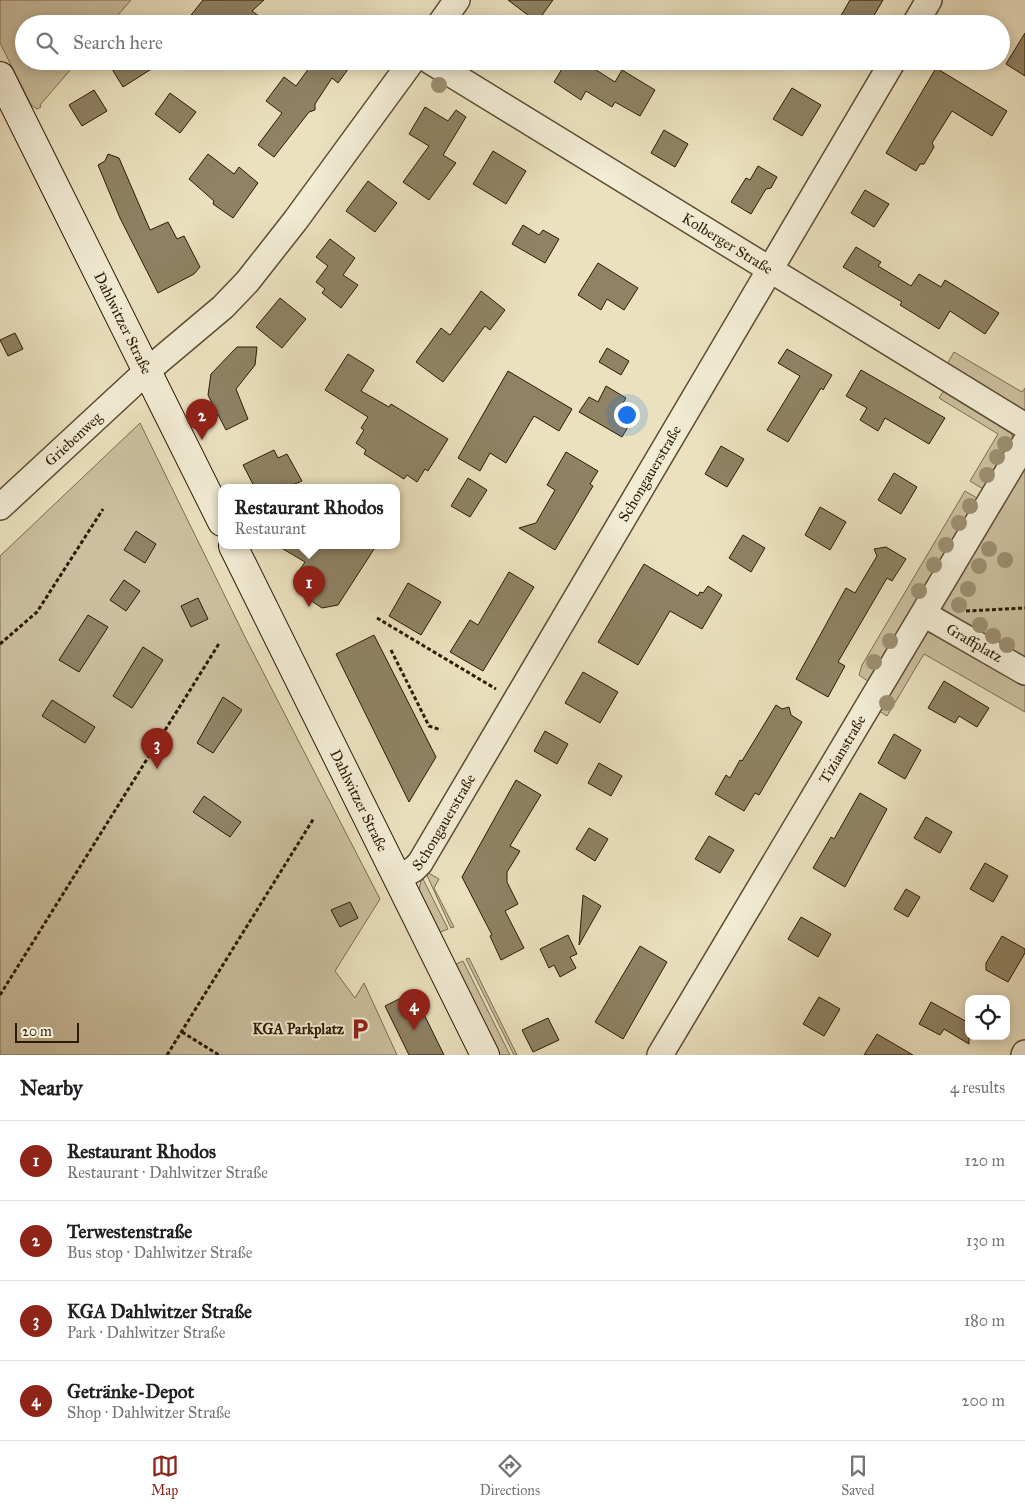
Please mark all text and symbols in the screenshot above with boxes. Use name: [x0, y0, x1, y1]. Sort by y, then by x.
search box: [15, 15, 1010, 70]
icon: search: [33, 29, 61, 57]
text: Search here: [73, 31, 163, 54]
street label: Kolberger Straße: [679, 209, 776, 278]
street label: Dahlwitzer Straße: [90, 269, 156, 377]
pin: 2: [186, 399, 218, 440]
your location: [614, 402, 640, 428]
street label: Griebenweg: [41, 408, 106, 470]
street label: Schongauerstraße: [614, 422, 685, 525]
popup: [218, 484, 400, 549]
text: Restaurant Rhodos: [235, 496, 383, 519]
text: Restaurant: [235, 519, 306, 538]
pin: 1: [293, 566, 325, 607]
street label: Graffplatz: [943, 620, 1006, 666]
street label: Tizianstraße: [815, 712, 870, 787]
pin: 3: [141, 728, 173, 769]
street label: Dahlwitzer Straße: [326, 746, 392, 855]
street label: Schongauerstraße: [408, 771, 479, 875]
pin: 4: [398, 989, 430, 1030]
map controls: [965, 995, 1010, 1040]
button: locate: [965, 995, 1010, 1040]
parking icon: KGA Parkplatz: [347, 1016, 373, 1042]
scale bar: [15, 1020, 79, 1043]
place label: KGA Parkplatz: [252, 1020, 344, 1039]
text: 20 m: [22, 1023, 52, 1040]
text: Nearby: [20, 1075, 83, 1101]
text: 4 results: [950, 1078, 1005, 1097]
text: Restaurant Rhodos: [67, 1140, 216, 1163]
text: 1: [33, 1151, 39, 1170]
text: 120 m: [965, 1151, 1005, 1170]
text: Restaurant · Dahlwitzer Straße: [67, 1163, 268, 1182]
text: Terwestenstraße: [67, 1220, 192, 1243]
text: 2: [32, 1231, 40, 1250]
text: 130 m: [966, 1231, 1005, 1250]
text: Bus stop · Dahlwitzer Straße: [67, 1243, 252, 1262]
text: KGA Dahlwitzer Straße: [67, 1300, 252, 1323]
text: 3: [33, 1311, 39, 1330]
text: 180 m: [964, 1311, 1005, 1330]
text: Park · Dahlwitzer Straße: [67, 1323, 225, 1342]
text: Getränke-Depot: [67, 1380, 194, 1403]
text: 4: [32, 1391, 40, 1410]
text: 200 m: [962, 1391, 1005, 1410]
text: Shop · Dahlwitzer Straße: [67, 1403, 231, 1422]
tab: Map: [151, 1452, 179, 1499]
tab: Directions: [480, 1452, 540, 1499]
tab: Saved: [841, 1452, 874, 1499]

